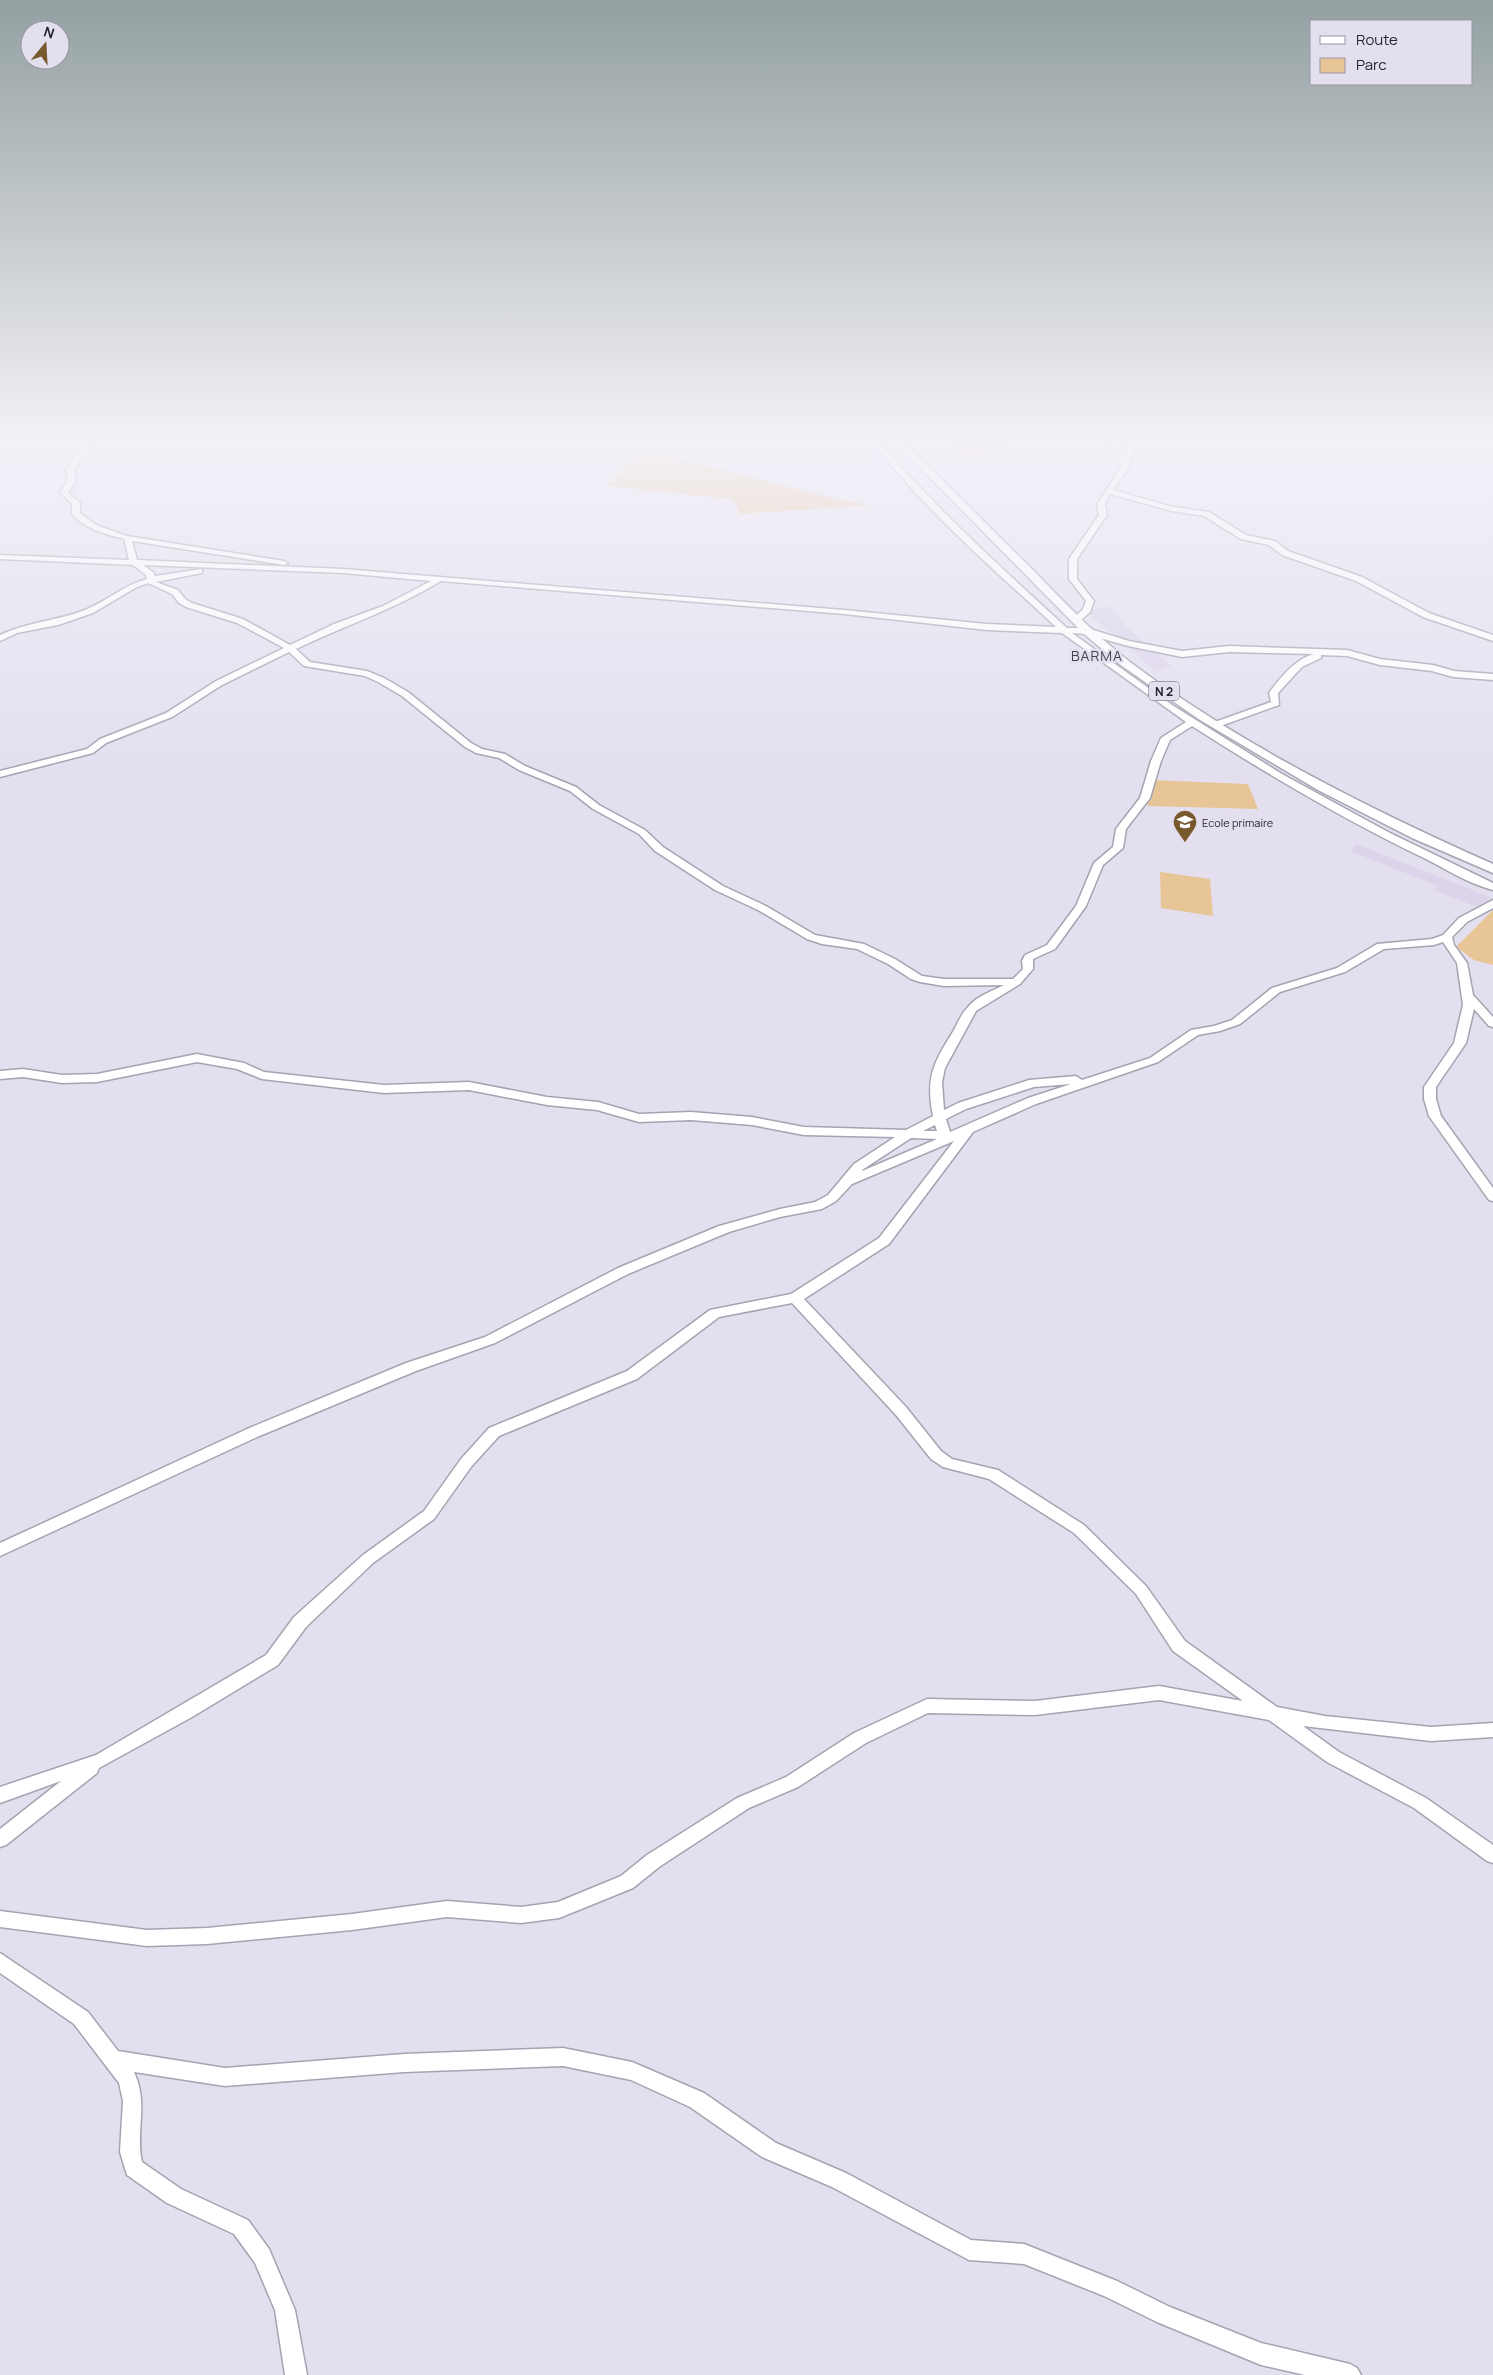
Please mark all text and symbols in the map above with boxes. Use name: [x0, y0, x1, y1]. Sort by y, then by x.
north arrow: [20, 20, 70, 70]
legend: [1310, 20, 1473, 85]
text: N: [41, 22, 57, 43]
text: Route: [1356, 29, 1398, 50]
text: Parc: [1356, 54, 1387, 75]
district label: BARMA: [1071, 646, 1123, 665]
road number: N 2: [1149, 681, 1179, 700]
school or university icon: Ecole primaire: [1172, 809, 1198, 843]
place label: Ecole primaire: [1202, 815, 1274, 830]

